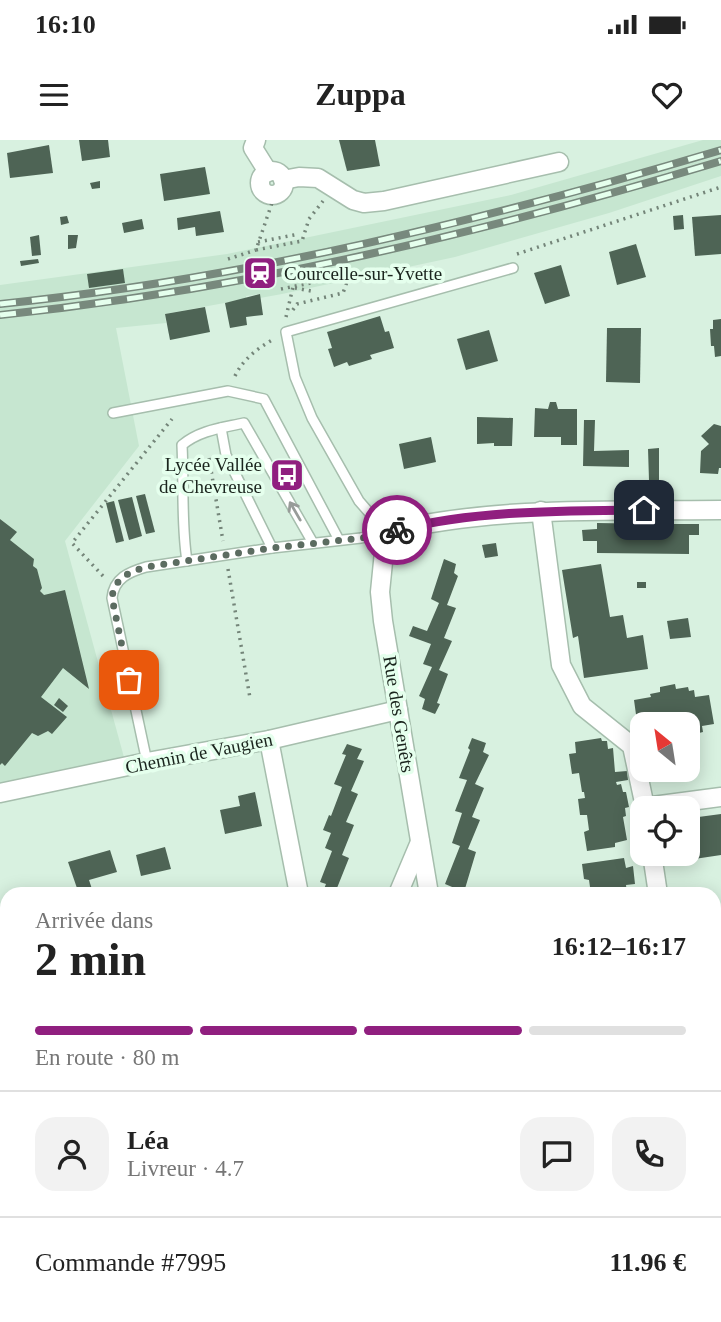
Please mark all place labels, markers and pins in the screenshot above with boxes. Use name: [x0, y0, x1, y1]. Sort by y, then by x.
station icon: Courcelle-sur-Yvette: [241, 254, 279, 292]
place label: Courcelle-sur-Yvette: [284, 263, 442, 284]
place label: Lycée Vallée de Chevreuse: [159, 454, 262, 497]
bus stop icon: Lycée Vallée de Chevreuse: [268, 456, 306, 494]
pin: [614, 480, 674, 540]
pin: [99, 650, 159, 710]

